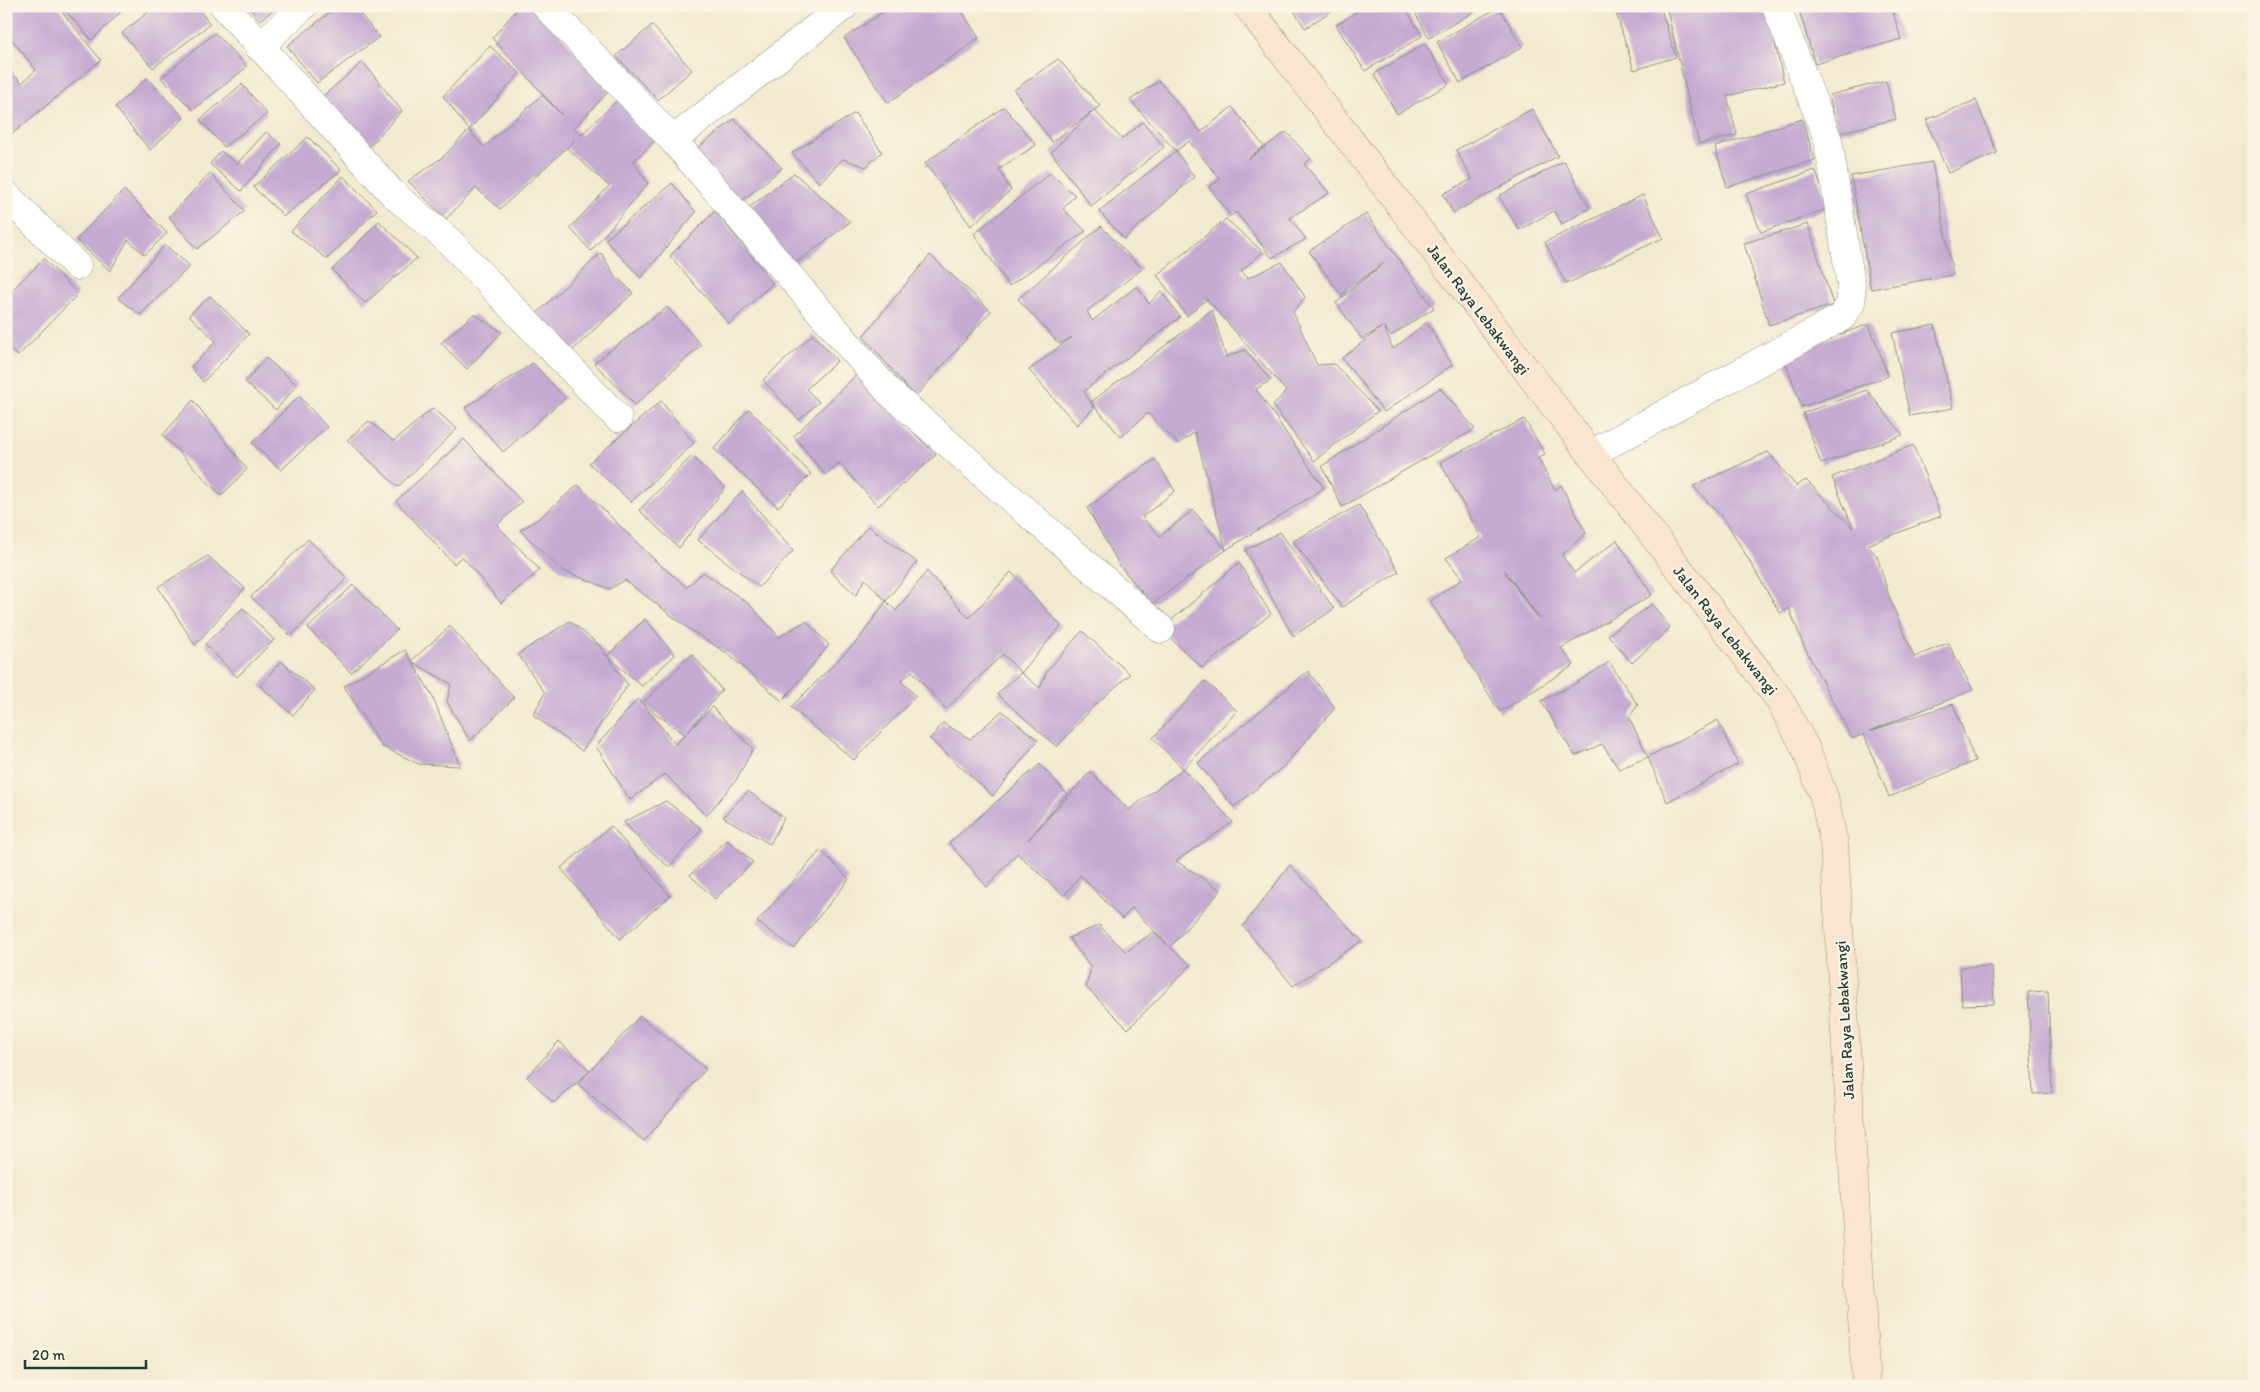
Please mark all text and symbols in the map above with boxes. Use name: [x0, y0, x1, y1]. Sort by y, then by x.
street label: Jalan Raya Lebakwangi: [1423, 240, 1534, 379]
street label: Jalan Raya Lebakwangi: [1669, 562, 1782, 699]
street label: Jalan Raya Lebakwangi: [1831, 940, 1858, 1100]
scale bar: [25, 1337, 146, 1369]
text: 20 m: [32, 1346, 66, 1364]

